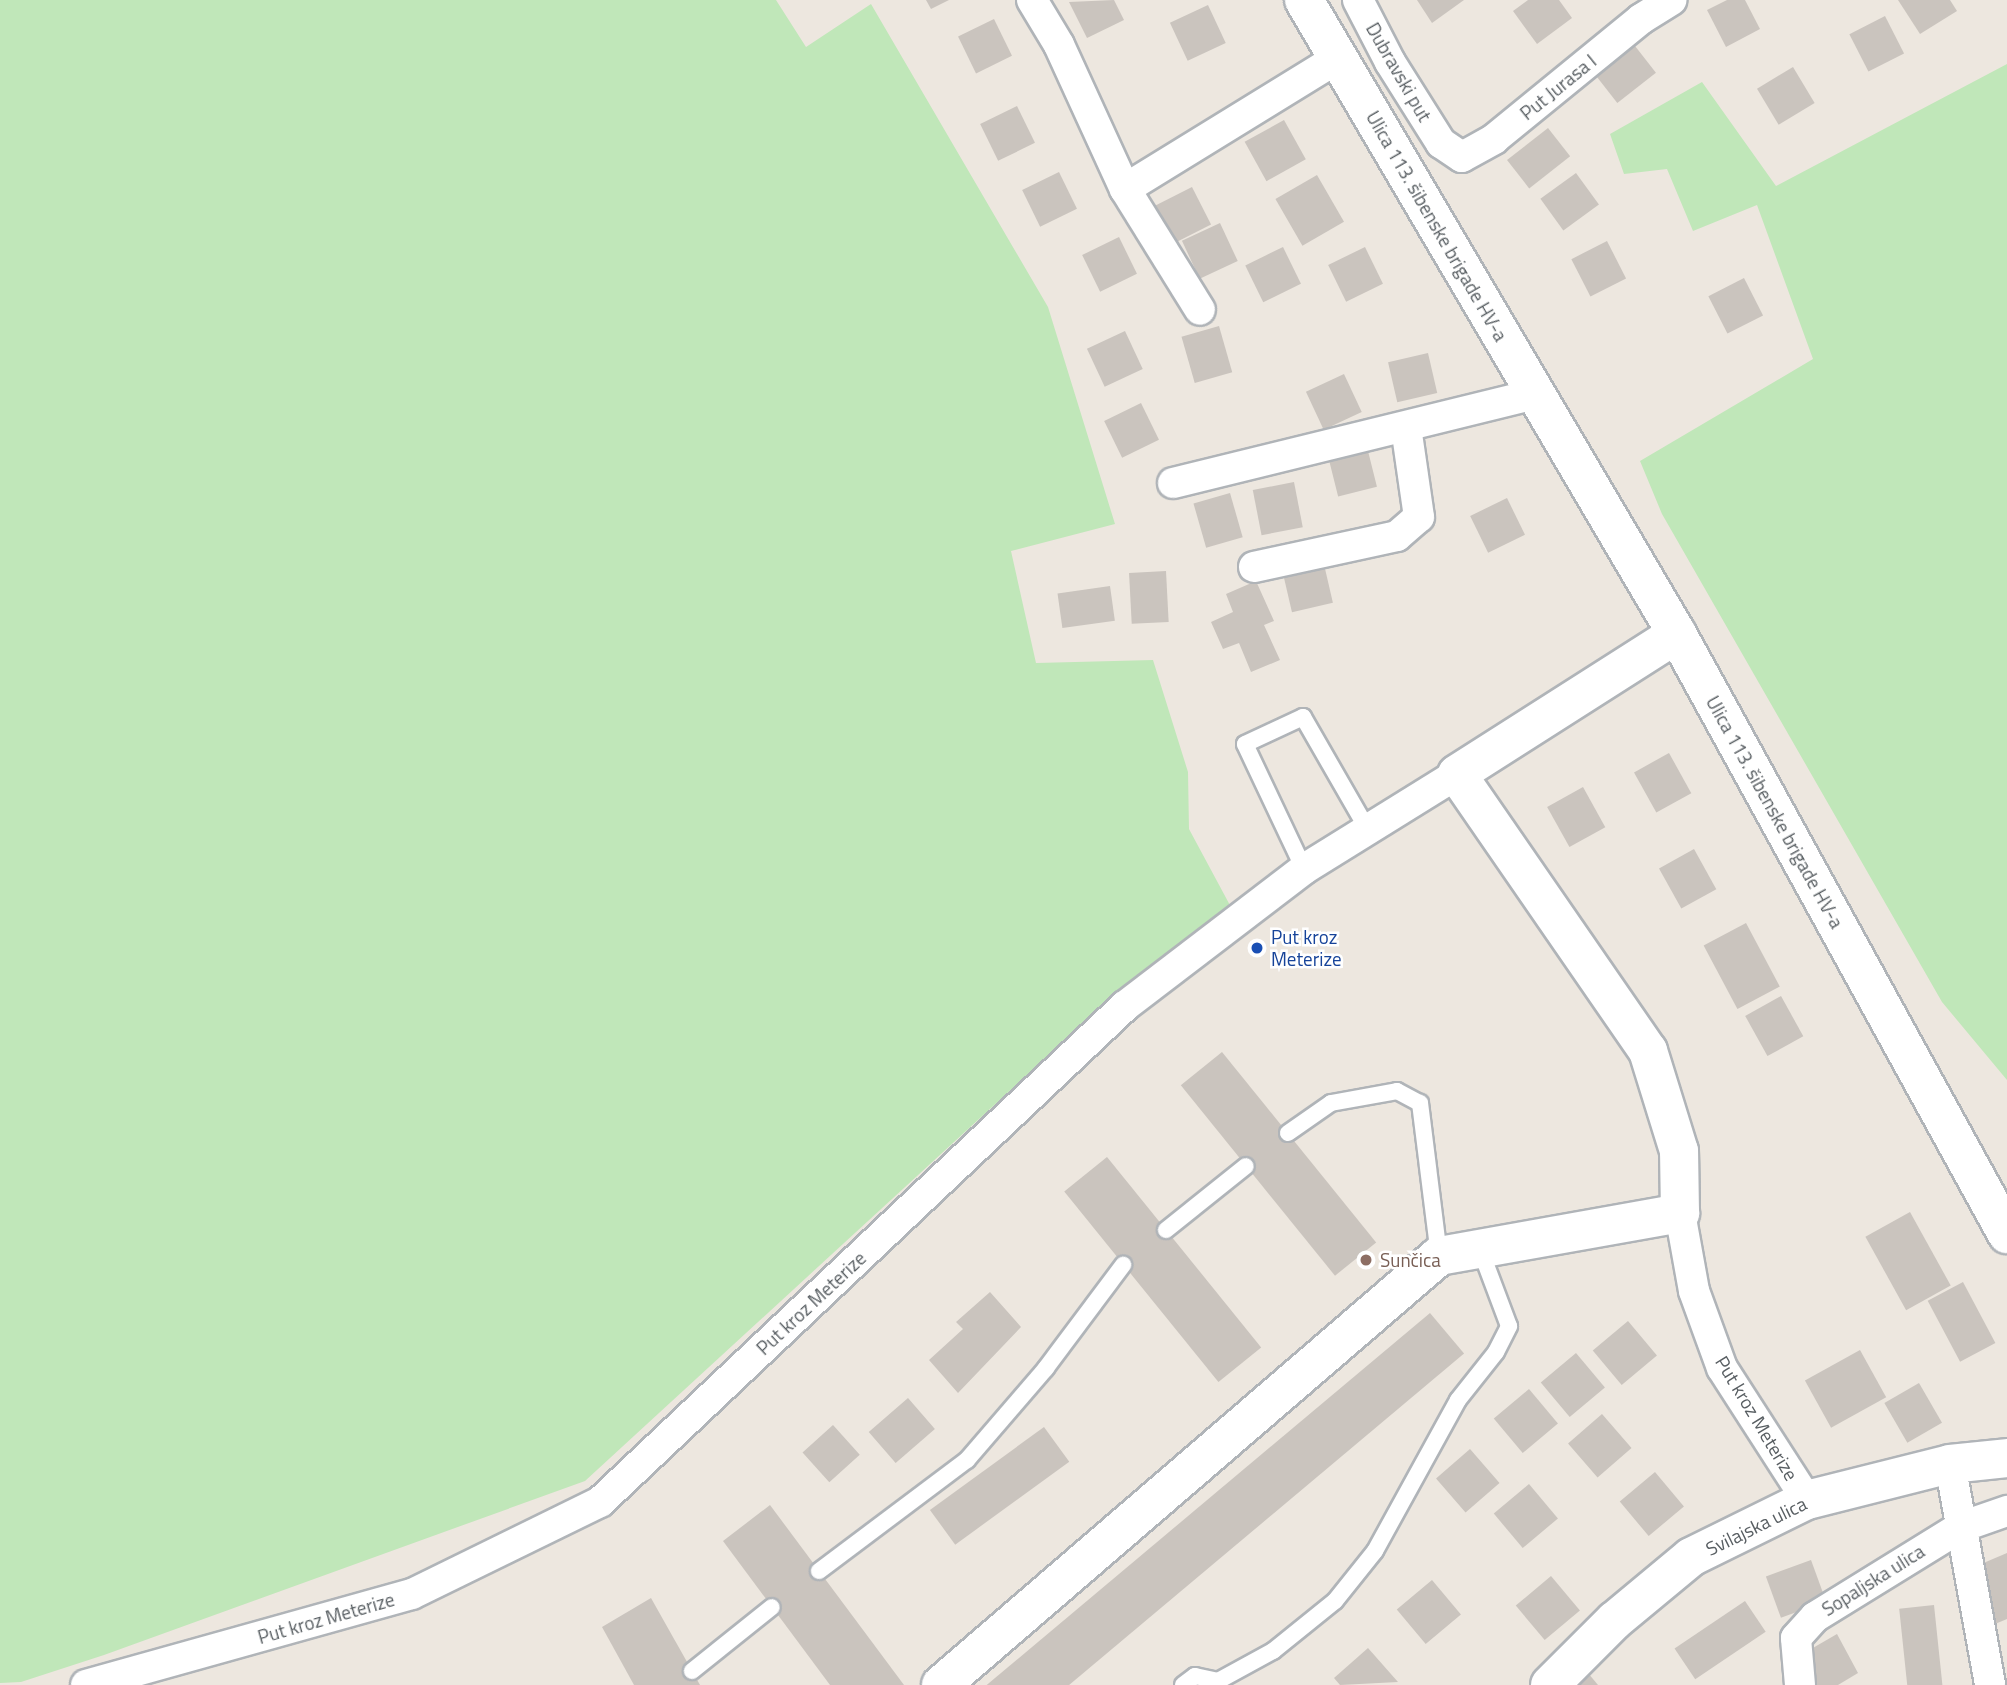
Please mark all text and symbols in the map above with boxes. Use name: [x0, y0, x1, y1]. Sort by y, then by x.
street label: Dubravski put: [1362, 18, 1436, 126]
street label: Put Jurasa I: [1515, 49, 1601, 125]
street label: Ulica 113. šibenske brigade HV-a: [1362, 107, 1512, 345]
street label: Ulica 113. šibenske brigade HV-a: [1702, 692, 1848, 932]
place label: Put kroz Meterize: [1271, 926, 1342, 970]
marker: Put kroz Meterize: [1249, 940, 1265, 956]
street label: Put kroz Meterize: [752, 1247, 870, 1359]
place label: Sunčica: [1380, 1249, 1441, 1271]
marker: Sunčica: [1358, 1252, 1374, 1268]
street label: Put kroz Meterize: [1711, 1352, 1803, 1484]
street label: Svilajska ulica: [1702, 1492, 1810, 1560]
street label: Sopaljska ulica: [1818, 1539, 1928, 1621]
street label: Put kroz Meterize: [255, 1588, 397, 1648]

